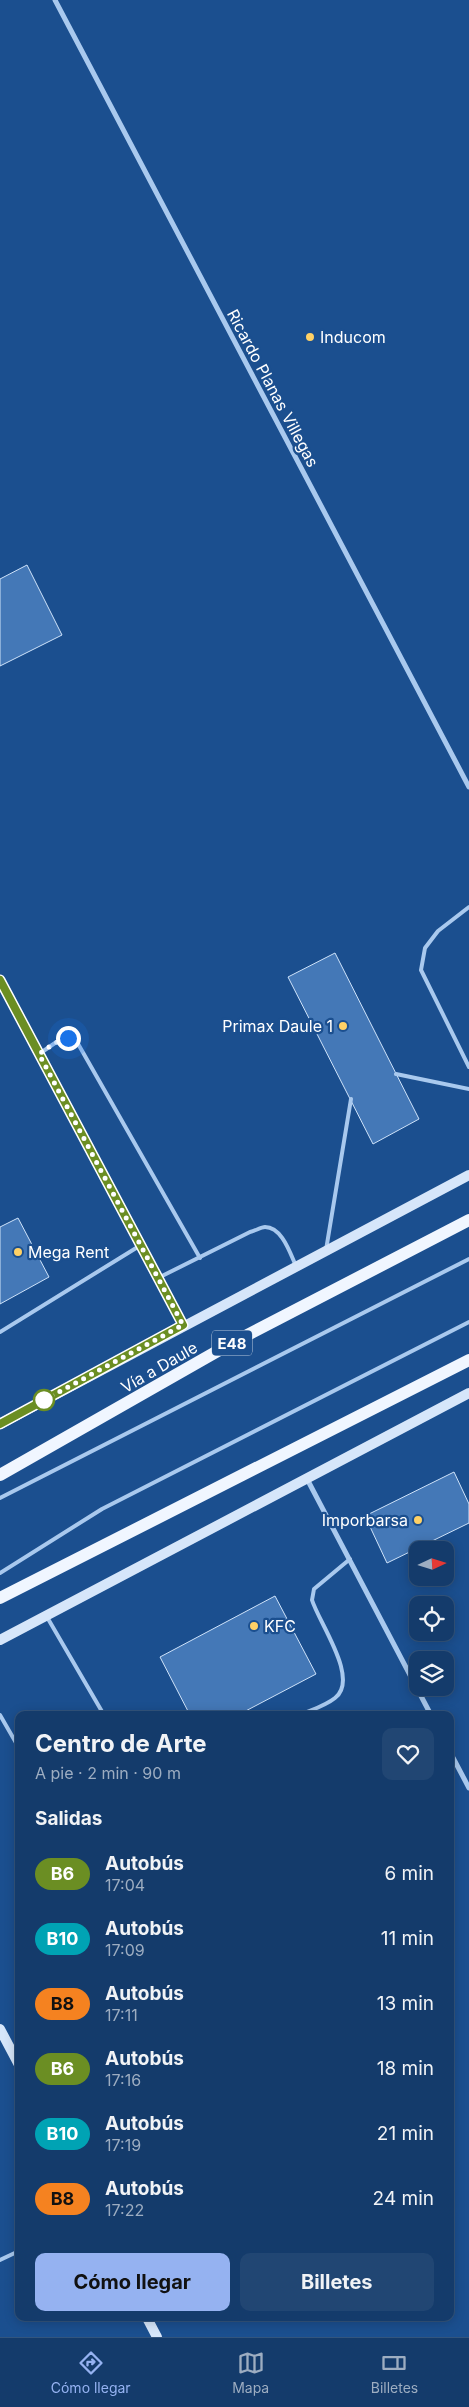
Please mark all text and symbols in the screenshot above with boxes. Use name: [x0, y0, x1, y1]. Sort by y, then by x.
street label: Ricardo Planas Villegas: [223, 306, 323, 470]
place label: Inducom: [320, 327, 386, 347]
marker: Inducom: [304, 331, 316, 343]
place label: Primax Daule 1: [222, 1016, 333, 1036]
marker: Primax Daule 1: [337, 1020, 349, 1032]
your location: [56, 1026, 81, 1051]
place label: Mega Rent: [28, 1242, 109, 1262]
marker: Mega Rent: [12, 1246, 24, 1258]
road number: E48: [212, 1330, 252, 1356]
street label: Vía a Daule: [117, 1337, 201, 1397]
unlabelled marker: [33, 1389, 55, 1411]
place label: Imporbarsa: [322, 1510, 408, 1530]
marker: Imporbarsa: [412, 1514, 424, 1526]
north arrow: [409, 1541, 454, 1586]
map controls: [409, 1541, 454, 1696]
button: locate: [409, 1596, 454, 1641]
place label: KFC: [264, 1616, 296, 1636]
marker: KFC: [248, 1620, 260, 1632]
button: layers: [409, 1651, 454, 1696]
button: heart: [382, 1728, 434, 1780]
text: Centro de Arte: [35, 1729, 207, 1758]
text: A pie · 2 min · 90 m: [35, 1763, 181, 1783]
text: Salidas: [35, 1807, 102, 1830]
text: Autobús: [105, 1852, 184, 1875]
text: 6 min: [384, 1862, 434, 1885]
text: B6: [51, 1863, 74, 1884]
text: 17:04: [105, 1875, 145, 1895]
text: Autobús: [105, 1917, 184, 1940]
text: 11 min: [381, 1927, 434, 1950]
text: B10: [47, 1928, 78, 1949]
text: 17:09: [105, 1940, 145, 1960]
text: Autobús: [105, 1982, 184, 2005]
text: 13 min: [377, 1992, 434, 2015]
text: B8: [51, 1993, 74, 2014]
text: 17:11: [105, 2005, 138, 2025]
text: Autobús: [105, 2047, 184, 2070]
text: 18 min: [377, 2057, 434, 2080]
text: B6: [51, 2058, 74, 2079]
text: 17:16: [105, 2070, 141, 2090]
text: Autobús: [105, 2112, 184, 2135]
text: 21 min: [377, 2122, 434, 2145]
text: B10: [47, 2123, 78, 2144]
text: 17:19: [105, 2135, 141, 2155]
text: Autobús: [105, 2177, 184, 2200]
text: 24 min: [373, 2187, 434, 2210]
text: B8: [51, 2188, 74, 2209]
text: 17:22: [105, 2200, 144, 2220]
button: Cómo llegar: [35, 2253, 230, 2311]
button: Billetes: [240, 2253, 434, 2311]
tab: Cómo llegar: [51, 2349, 131, 2396]
tab: Mapa: [232, 2349, 269, 2396]
tab: Billetes: [371, 2349, 418, 2396]

